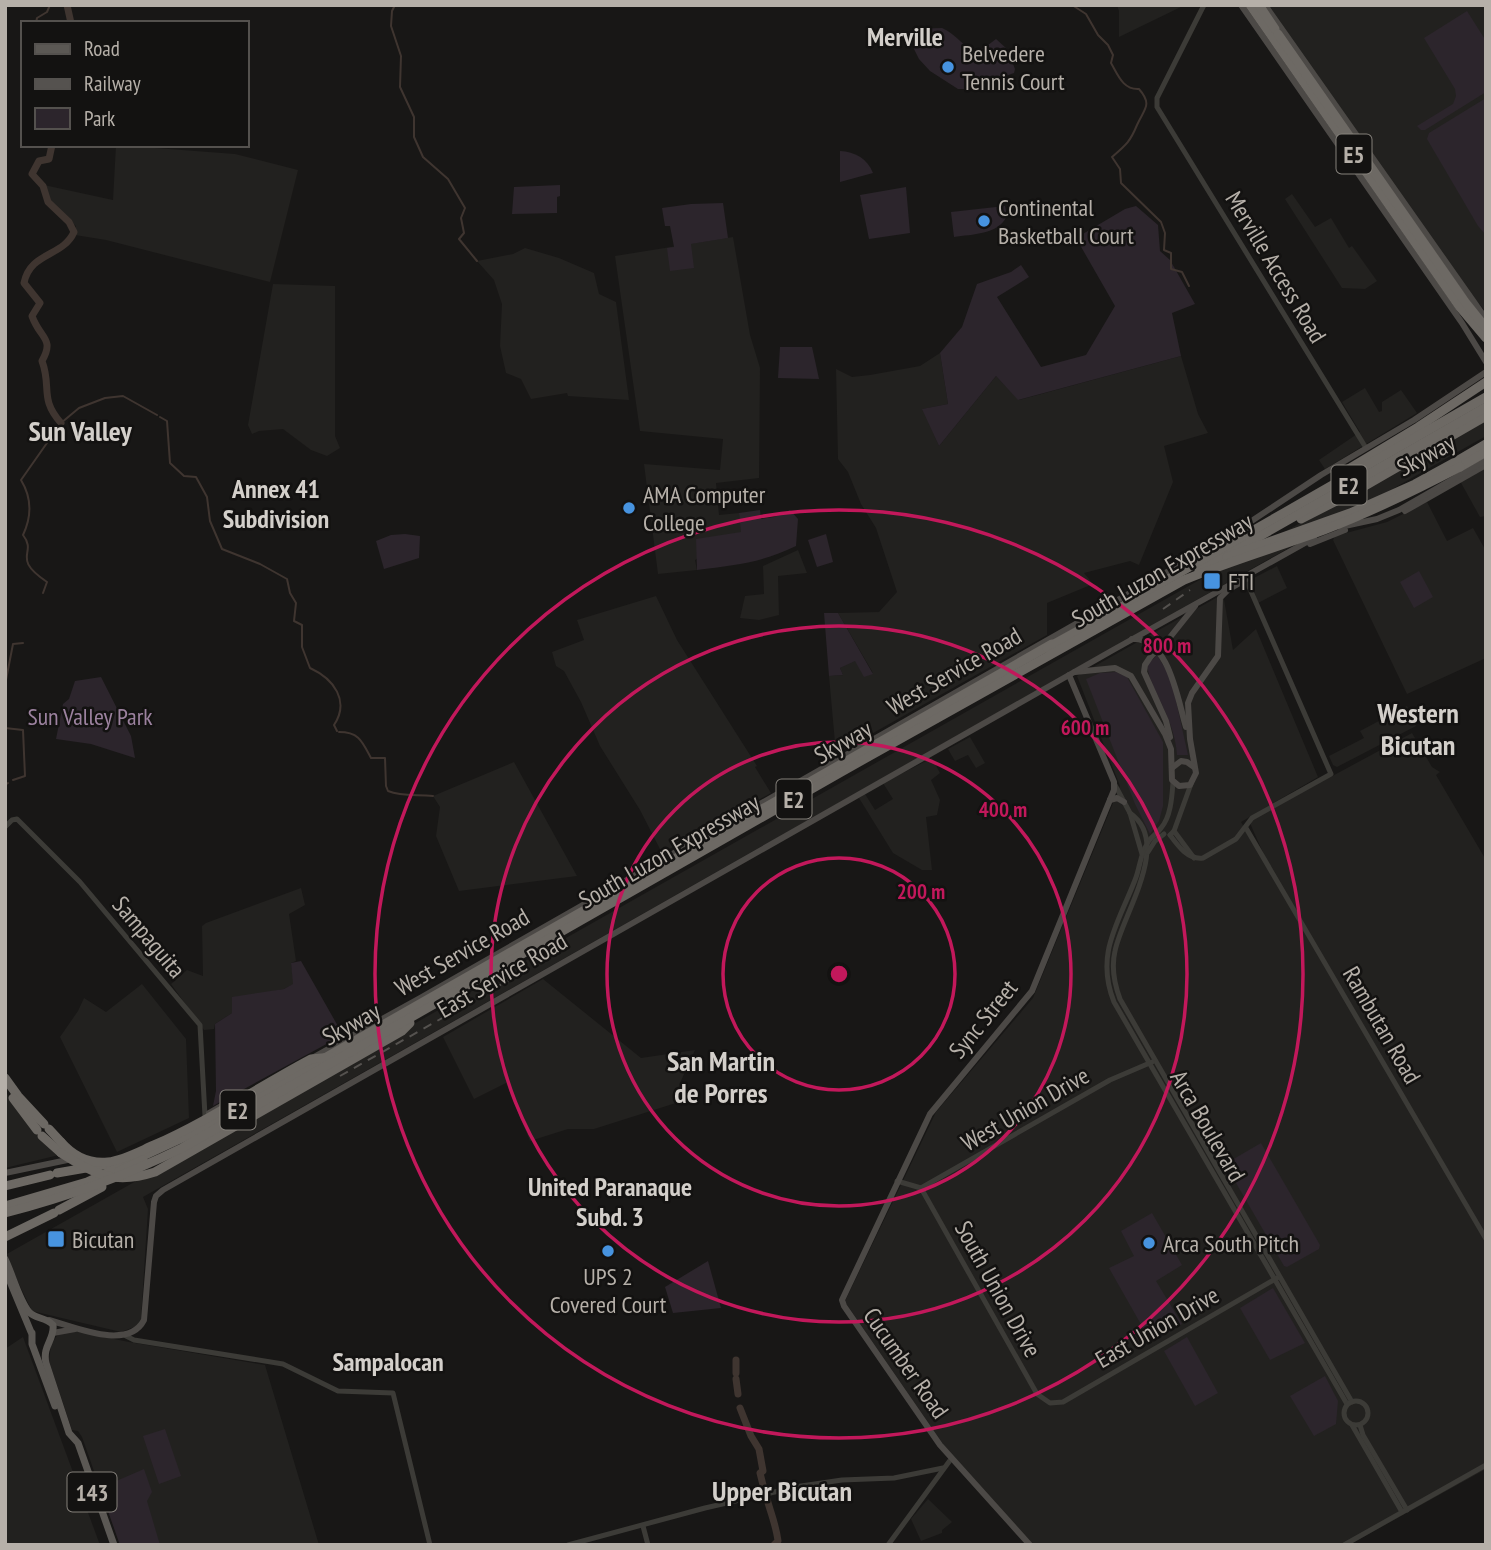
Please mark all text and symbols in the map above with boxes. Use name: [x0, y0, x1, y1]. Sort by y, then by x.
district label: Merville: [867, 20, 943, 53]
legend: [21, 21, 248, 147]
text: Road: [84, 35, 120, 62]
place label: Belvedere Tennis Court: [962, 38, 1065, 97]
marker: Belvedere Tennis Court: [940, 59, 956, 75]
text: Railway: [84, 70, 141, 97]
text: Park: [84, 105, 115, 132]
road number: E5: [1336, 134, 1372, 174]
street label: Merville Access Road: [1219, 186, 1333, 348]
place label: Continental Basketball Court: [998, 192, 1134, 251]
marker: Continental Basketball Court: [976, 213, 992, 229]
district label: Sun Valley: [28, 412, 132, 449]
street label: Skyway: [1392, 427, 1460, 483]
road number: E2: [1332, 466, 1366, 505]
district label: Annex 41 Subdivision: [223, 472, 329, 535]
place label: AMA Computer College: [643, 479, 766, 538]
marker: AMA Computer College: [621, 500, 637, 516]
street label: South Luzon Expressway: [1066, 506, 1258, 634]
place label: FTI: [1228, 566, 1254, 597]
marker: FTI: [1202, 571, 1222, 591]
street label: West Service Road: [881, 620, 1027, 722]
text: 800 m: [1143, 632, 1191, 659]
district label: Western Bicutan: [1376, 694, 1459, 763]
park label: Sun Valley Park: [27, 701, 153, 732]
street label: Skyway: [809, 713, 877, 771]
text: 600 m: [1061, 714, 1109, 741]
road number: E2: [776, 779, 812, 818]
street label: South Luzon Expressway: [573, 787, 765, 915]
text: 400 m: [979, 796, 1027, 823]
text: 200 m: [897, 878, 945, 905]
street label: Sampaguita: [106, 890, 192, 984]
street label: West Service Road: [389, 901, 535, 1003]
street label: East Service Road: [431, 925, 573, 1025]
street label: Rambutan Road: [1336, 961, 1428, 1089]
centre of rings: [827, 962, 851, 986]
street label: Sync Street: [942, 973, 1024, 1065]
street label: Skyway: [317, 996, 385, 1052]
district label: San Martin de Porres: [667, 1042, 775, 1111]
street label: West Union Drive: [955, 1060, 1095, 1158]
street label: Arca Boulevard: [1164, 1064, 1252, 1188]
road number: E2: [220, 1091, 256, 1130]
district label: United Paranaque Subd. 3: [528, 1170, 692, 1233]
street label: South Union Drive: [948, 1215, 1048, 1363]
place label: Bicutan: [72, 1224, 134, 1255]
place label: Arca South Pitch: [1163, 1228, 1299, 1259]
marker: Bicutan: [46, 1229, 66, 1249]
marker: Arca South Pitch: [1141, 1235, 1157, 1251]
marker: UPS 2 Covered Court: [600, 1243, 616, 1259]
place label: UPS 2 Covered Court: [550, 1261, 667, 1320]
street label: East Union Drive: [1090, 1279, 1224, 1375]
street label: Cucumber Road: [856, 1301, 956, 1425]
district label: Sampalocan: [332, 1345, 444, 1378]
road number: 143: [68, 1472, 116, 1512]
district label: Upper Bicutan: [712, 1472, 852, 1509]

